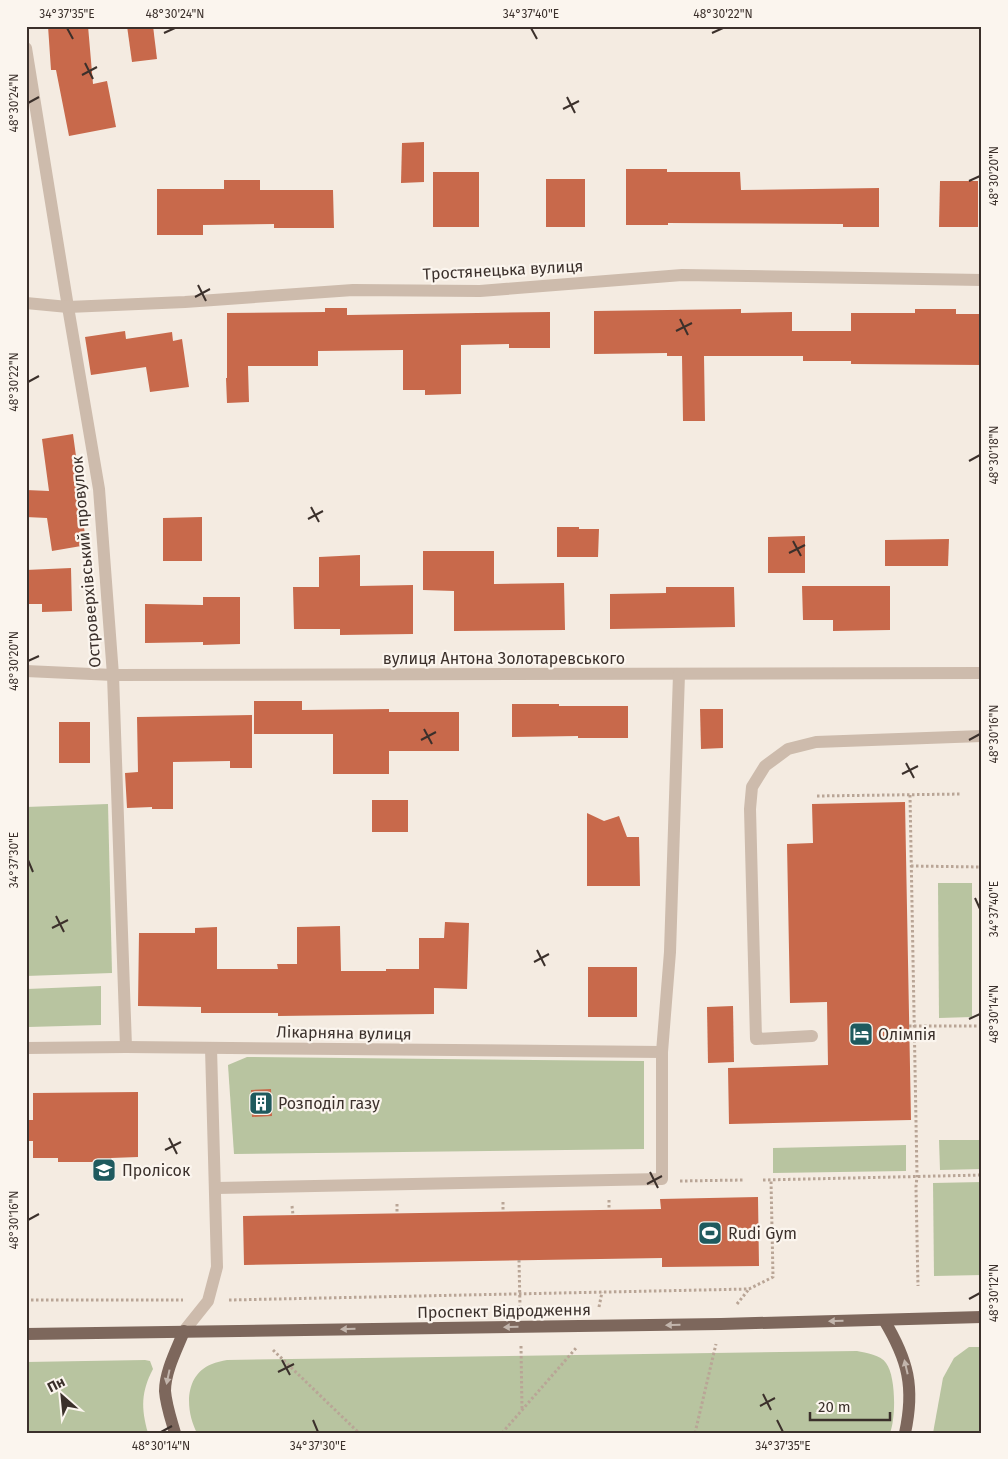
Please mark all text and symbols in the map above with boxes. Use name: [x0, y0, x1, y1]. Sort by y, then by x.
text: 34°37'35"E: [39, 7, 95, 21]
text: 48°30'24"N: [146, 7, 204, 21]
text: 34°37'40"E: [503, 7, 559, 21]
text: 48°30'22"N: [693, 7, 753, 21]
text: 48°30'24"N: [7, 74, 21, 132]
text: 48°30'20"N: [987, 146, 1001, 206]
street label: Тростянецька вулиця: [422, 256, 584, 284]
text: 48°30'22"N: [7, 352, 21, 412]
text: 48°30'18"N: [987, 425, 1001, 485]
street label: Островерхівський провулок: [67, 455, 105, 669]
text: 48°30'20"N: [7, 631, 21, 691]
street label: вулиця Антона Золотаревського: [383, 649, 625, 668]
text: 48°30'16"N: [987, 705, 1001, 763]
text: 34°37'30"E: [7, 832, 21, 888]
text: 34°37'40"E: [987, 881, 1001, 937]
text: 48°30'14"N: [987, 985, 1001, 1043]
hotel icon: Олімпія: [848, 1021, 874, 1047]
street label: Лікарняна вулиця: [276, 1022, 412, 1044]
place label: Олімпія: [878, 1025, 936, 1044]
building icon: Розподіл газу: [248, 1090, 274, 1116]
place label: Розподіл газу: [278, 1094, 380, 1113]
school or university icon: Пролісок: [91, 1157, 117, 1183]
place label: Пролісок: [122, 1161, 191, 1180]
text: 48°30'16"N: [7, 1191, 21, 1249]
sports icon: Rudi Gym: [697, 1220, 723, 1246]
place label: Rudi Gym: [728, 1224, 797, 1243]
text: 48°30'12"N: [987, 1264, 1001, 1322]
street label: Проспект Відродження: [417, 1300, 591, 1322]
one-way arrow: [827, 1317, 843, 1325]
one-way arrow: [665, 1321, 681, 1329]
one-way arrow: [502, 1323, 518, 1331]
one-way arrow: [340, 1325, 356, 1333]
one-way arrow: [902, 1360, 910, 1375]
one-way arrow: [164, 1369, 172, 1385]
north arrow: [38, 1372, 88, 1422]
text: Пн: [45, 1373, 68, 1396]
scale bar: [810, 1389, 890, 1421]
text: 20 m: [818, 1398, 851, 1416]
text: 48°30'14"N: [132, 1439, 190, 1453]
text: 34°37'30"E: [290, 1439, 346, 1453]
text: 34°37'35"E: [755, 1439, 811, 1453]

